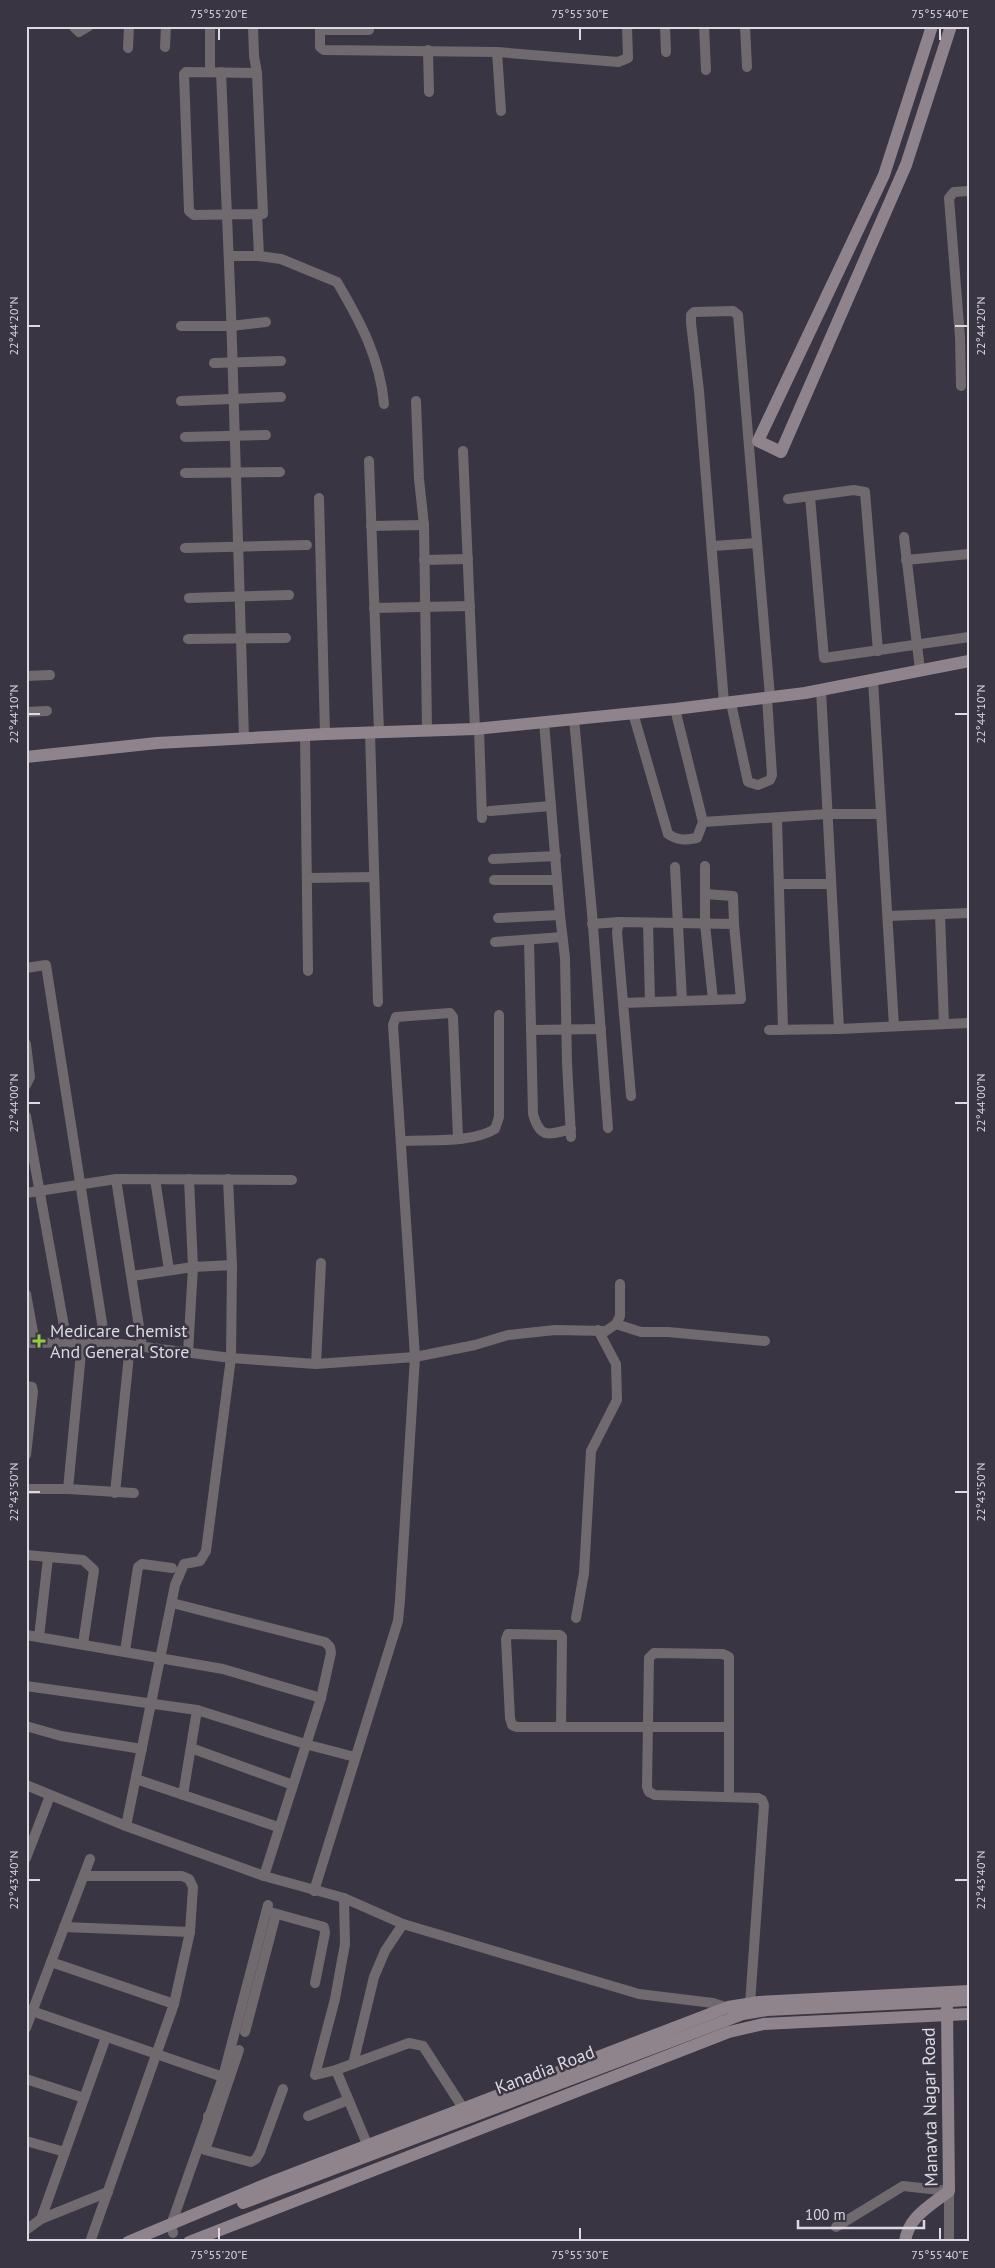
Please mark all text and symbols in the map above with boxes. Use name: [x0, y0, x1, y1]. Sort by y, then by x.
text: 75°55'20"E: [190, 6, 248, 21]
text: 75°55'30"E: [551, 6, 609, 21]
text: 75°55'40"E: [911, 6, 969, 21]
text: 22°44'20"N: [6, 296, 21, 356]
text: 22°44'20"N: [973, 296, 988, 356]
text: 22°44'10"N: [6, 684, 21, 744]
text: 22°44'10"N: [973, 684, 988, 744]
text: 22°44'00"N: [6, 1073, 21, 1133]
text: 22°44'00"N: [973, 1073, 988, 1133]
place label: Medicare Chemist And General Store: [50, 1319, 190, 1363]
marker: Medicare Chemist And General Store: [32, 1334, 46, 1348]
text: 22°43'50"N: [6, 1462, 21, 1522]
text: 22°43'50"N: [973, 1462, 988, 1522]
text: 22°43'40"N: [6, 1850, 21, 1910]
text: 22°43'40"N: [973, 1850, 988, 1910]
street label: Manavta Nagar Road: [917, 2027, 942, 2187]
street label: Kanadia Road: [492, 2040, 598, 2099]
scale bar: [798, 2198, 924, 2230]
text: 100 m: [805, 2205, 846, 2224]
text: 75°55'20"E: [190, 2247, 248, 2262]
text: 75°55'30"E: [551, 2247, 609, 2262]
text: 75°55'40"E: [911, 2247, 969, 2262]

